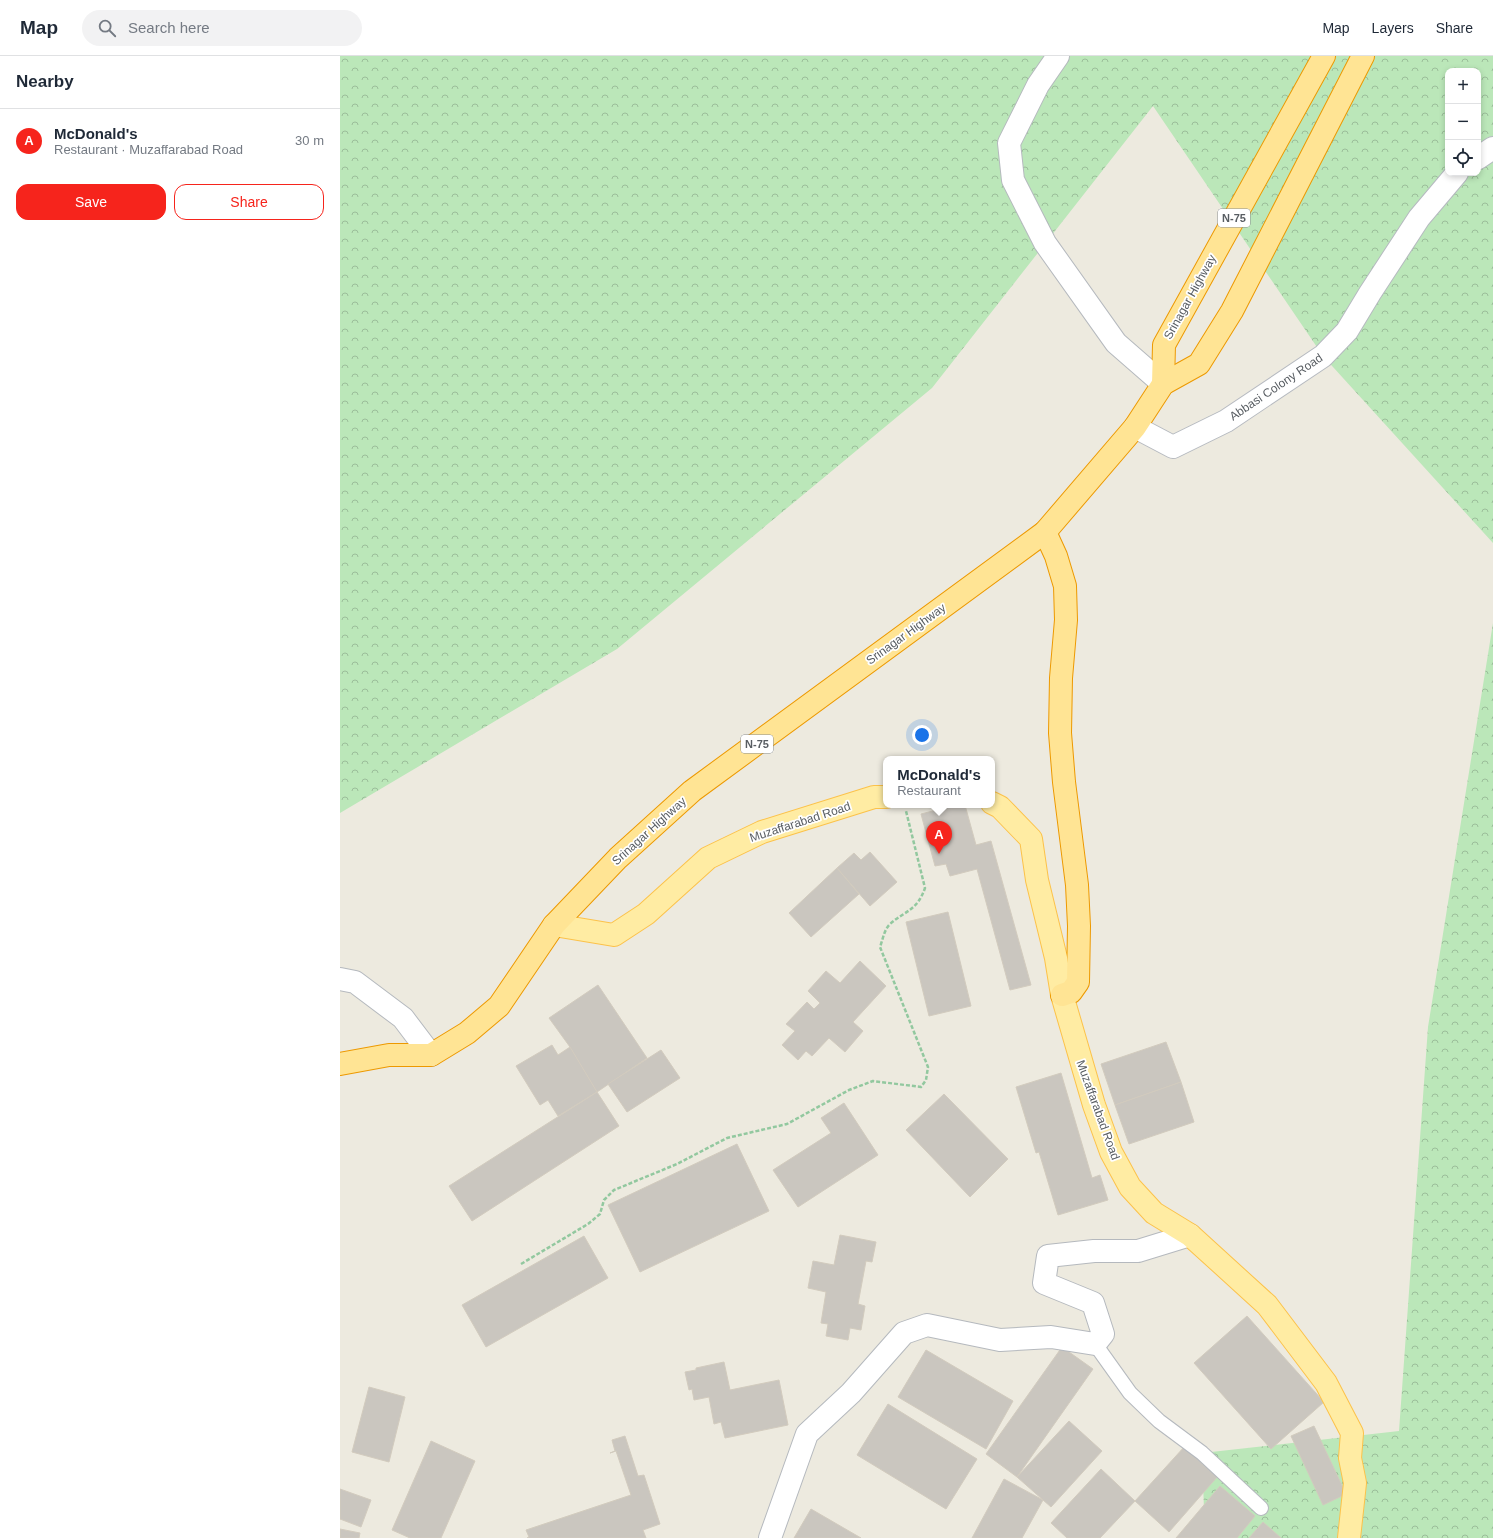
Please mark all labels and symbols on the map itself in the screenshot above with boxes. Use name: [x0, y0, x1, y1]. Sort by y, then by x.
road number: N-75: [1218, 209, 1250, 227]
street label: Srinagar Highway: [1161, 252, 1219, 342]
street label: Abbasi Colony Road: [1227, 351, 1325, 423]
street label: Srinagar Highway: [864, 600, 948, 668]
your location: [912, 725, 932, 745]
road number: N-75: [741, 735, 773, 753]
street label: Srinagar Highway: [609, 794, 689, 868]
street label: Muzaffarabad Road: [748, 799, 852, 845]
pin: A: [926, 821, 952, 854]
street label: Muzaffarabad Road: [1073, 1058, 1123, 1162]

